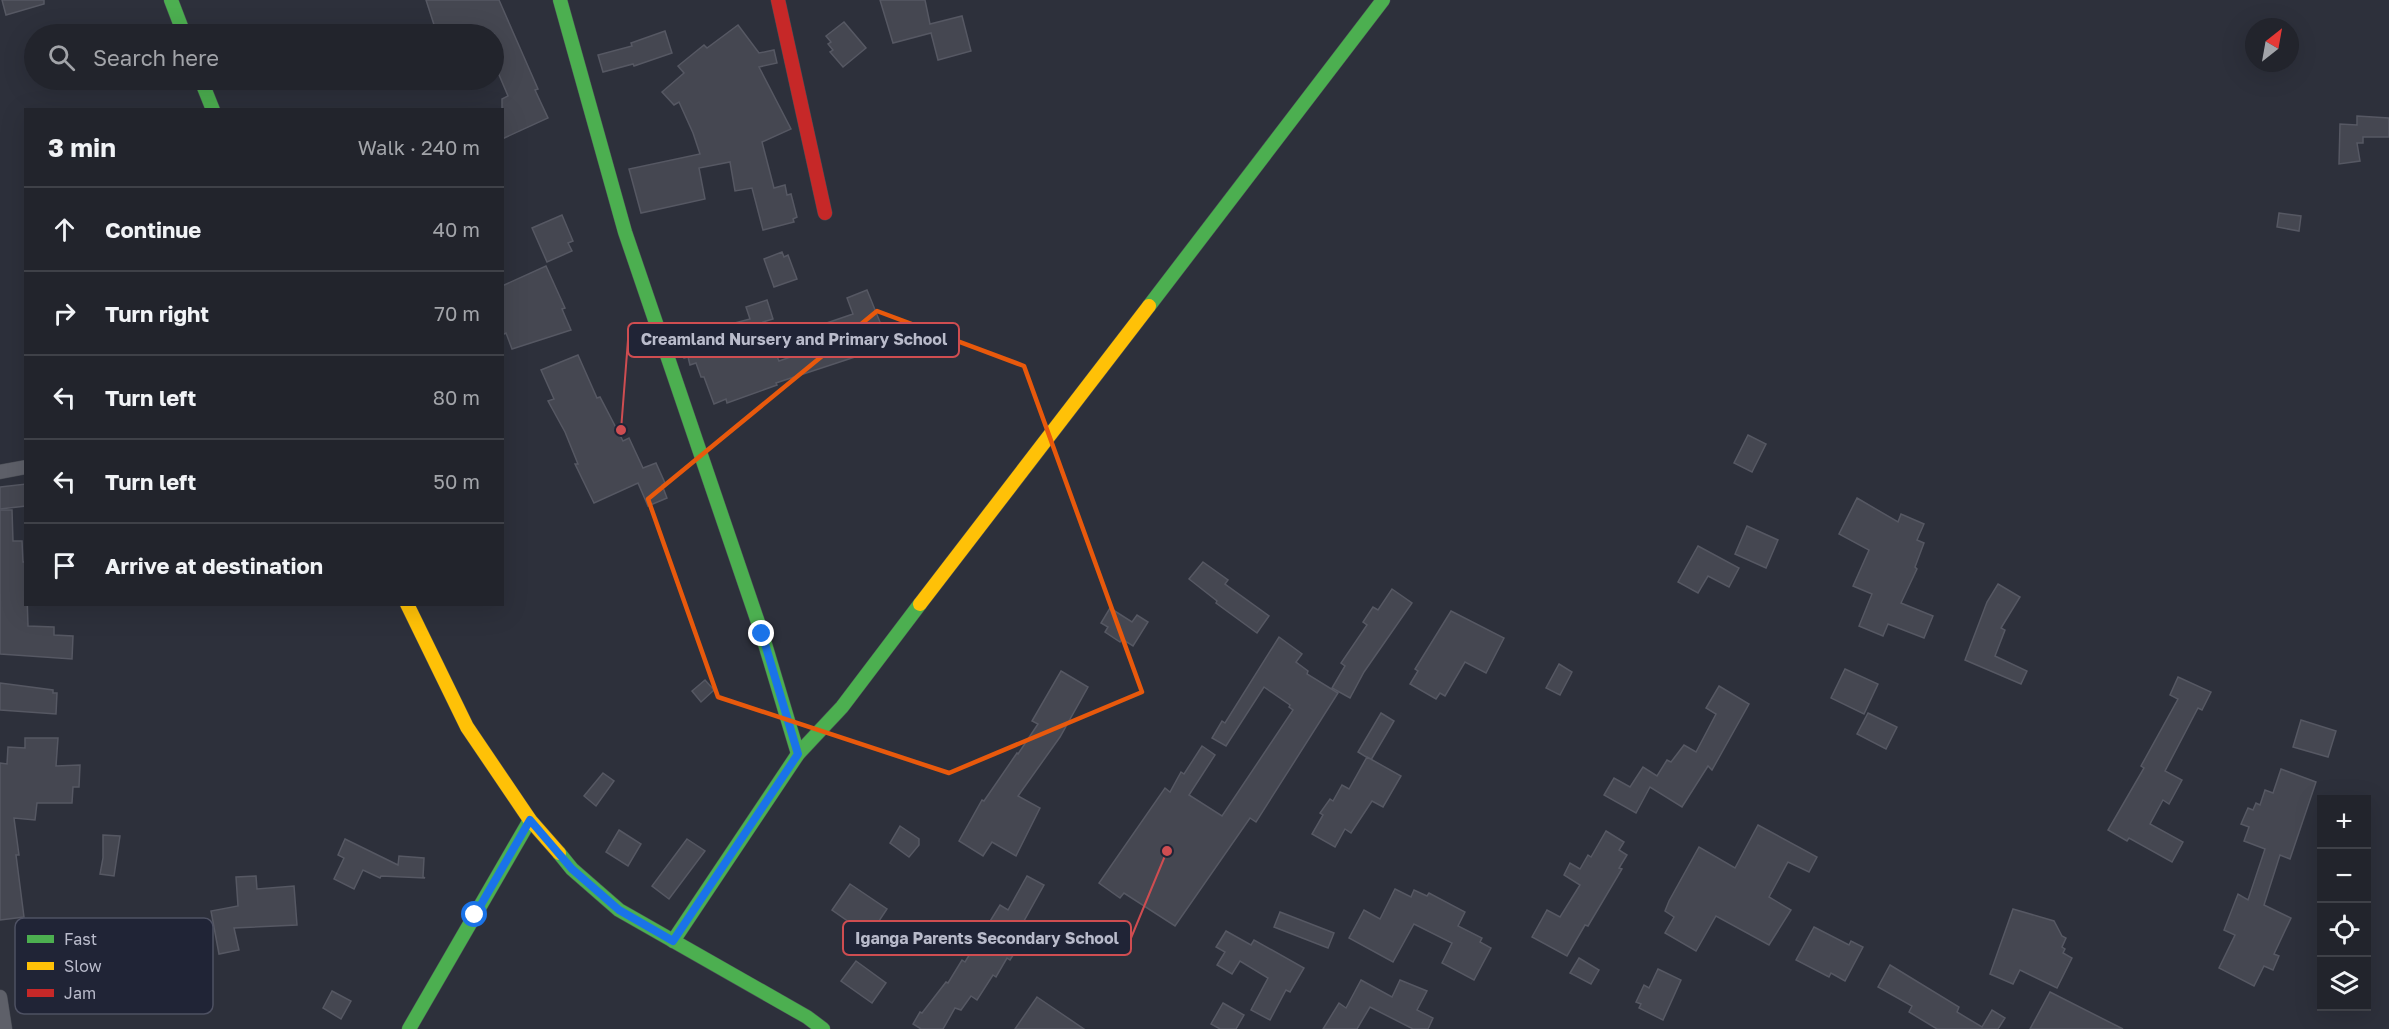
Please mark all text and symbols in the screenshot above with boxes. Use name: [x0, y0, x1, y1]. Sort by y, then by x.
north arrow: [2245, 18, 2299, 72]
search box: [24, 24, 504, 90]
icon: search: [45, 41, 78, 74]
text: Search here: [93, 44, 219, 71]
text: 3 min: [48, 132, 116, 163]
text: Walk · 240 m: [358, 135, 480, 159]
icon: ahead: [48, 213, 81, 246]
text: Continue: [105, 216, 201, 243]
text: 40 m: [433, 217, 480, 241]
icon: right: [48, 297, 81, 330]
text: Turn right: [105, 300, 209, 327]
text: 70 m: [434, 301, 480, 325]
callout: Creamland Nursery and Primary School: [628, 323, 959, 357]
text: Creamland Nursery and Primary School: [641, 329, 948, 349]
icon: left: [48, 381, 81, 414]
text: Turn left: [105, 384, 196, 411]
text: 80 m: [433, 385, 480, 409]
icon: left: [48, 465, 81, 498]
text: Turn left: [105, 468, 196, 495]
text: 50 m: [433, 469, 480, 493]
icon: arrive: [48, 549, 81, 582]
text: Arrive at destination: [105, 552, 323, 579]
route end: [748, 620, 774, 646]
map controls: [2317, 795, 2371, 1011]
button: +: [2317, 795, 2371, 849]
button: −: [2317, 849, 2371, 903]
route start: [461, 901, 487, 927]
button: locate: [2317, 903, 2371, 957]
legend: [15, 918, 213, 1014]
callout: Iganga Parents Secondary School: [843, 921, 1131, 955]
text: Iganga Parents Secondary School: [855, 928, 1120, 948]
text: Fast: [64, 929, 97, 949]
text: Slow: [64, 956, 102, 976]
button: layers: [2317, 957, 2371, 1011]
text: Jam: [64, 983, 96, 1003]

